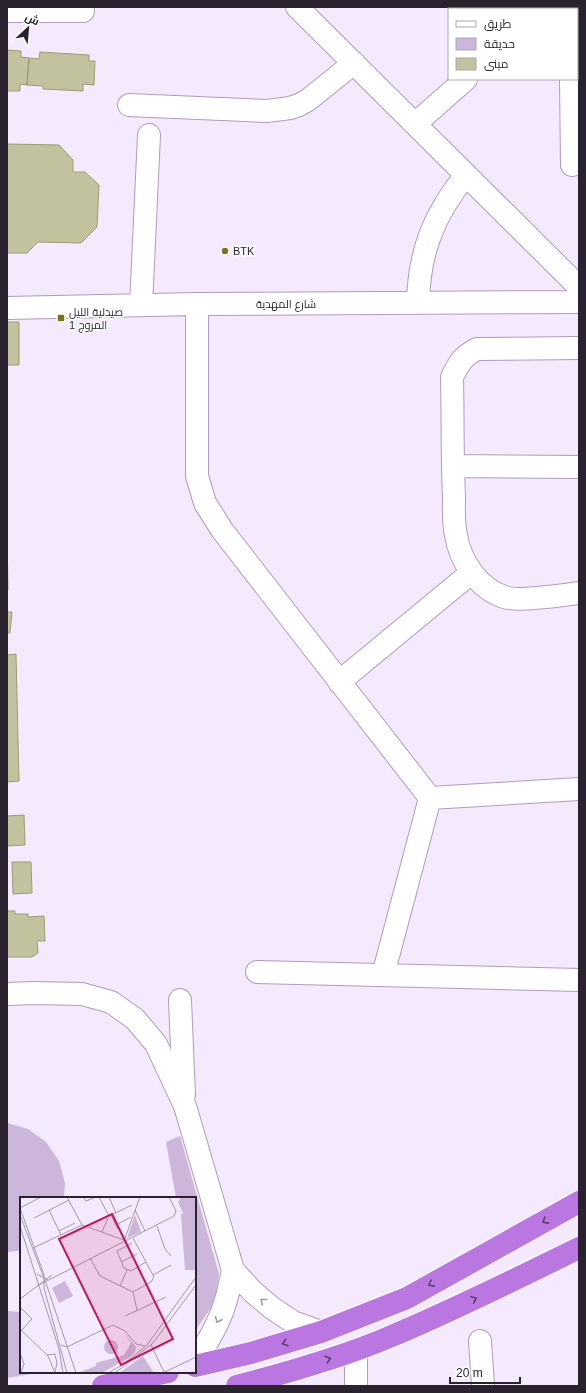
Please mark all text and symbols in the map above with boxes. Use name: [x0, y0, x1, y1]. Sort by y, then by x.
north arrow: [8, 8, 48, 48]
legend: [448, 8, 578, 80]
text: ش: [23, 11, 41, 28]
text: طريق: [484, 17, 512, 31]
text: حديقة: [484, 37, 515, 51]
text: مبنى: [484, 57, 509, 71]
place label: BTK: [233, 245, 255, 257]
marker: BTK: [220, 246, 230, 256]
street label: شارع المهدية: [256, 298, 316, 312]
place label: صيدلية الليل المروج 1: [69, 306, 123, 333]
marker: صيدلية الليل المروج 1: [56, 313, 66, 323]
inset map: [20, 1197, 196, 1373]
one-way arrow: [542, 1217, 549, 1224]
one-way arrow: [428, 1280, 435, 1287]
one-way arrow: [470, 1296, 477, 1304]
one-way arrow: [260, 1298, 267, 1305]
one-way arrow: [215, 1316, 223, 1324]
one-way arrow: [282, 1338, 289, 1347]
one-way arrow: [324, 1355, 331, 1364]
scale bar: [450, 1359, 520, 1385]
text: 20 m: [456, 1366, 483, 1380]

